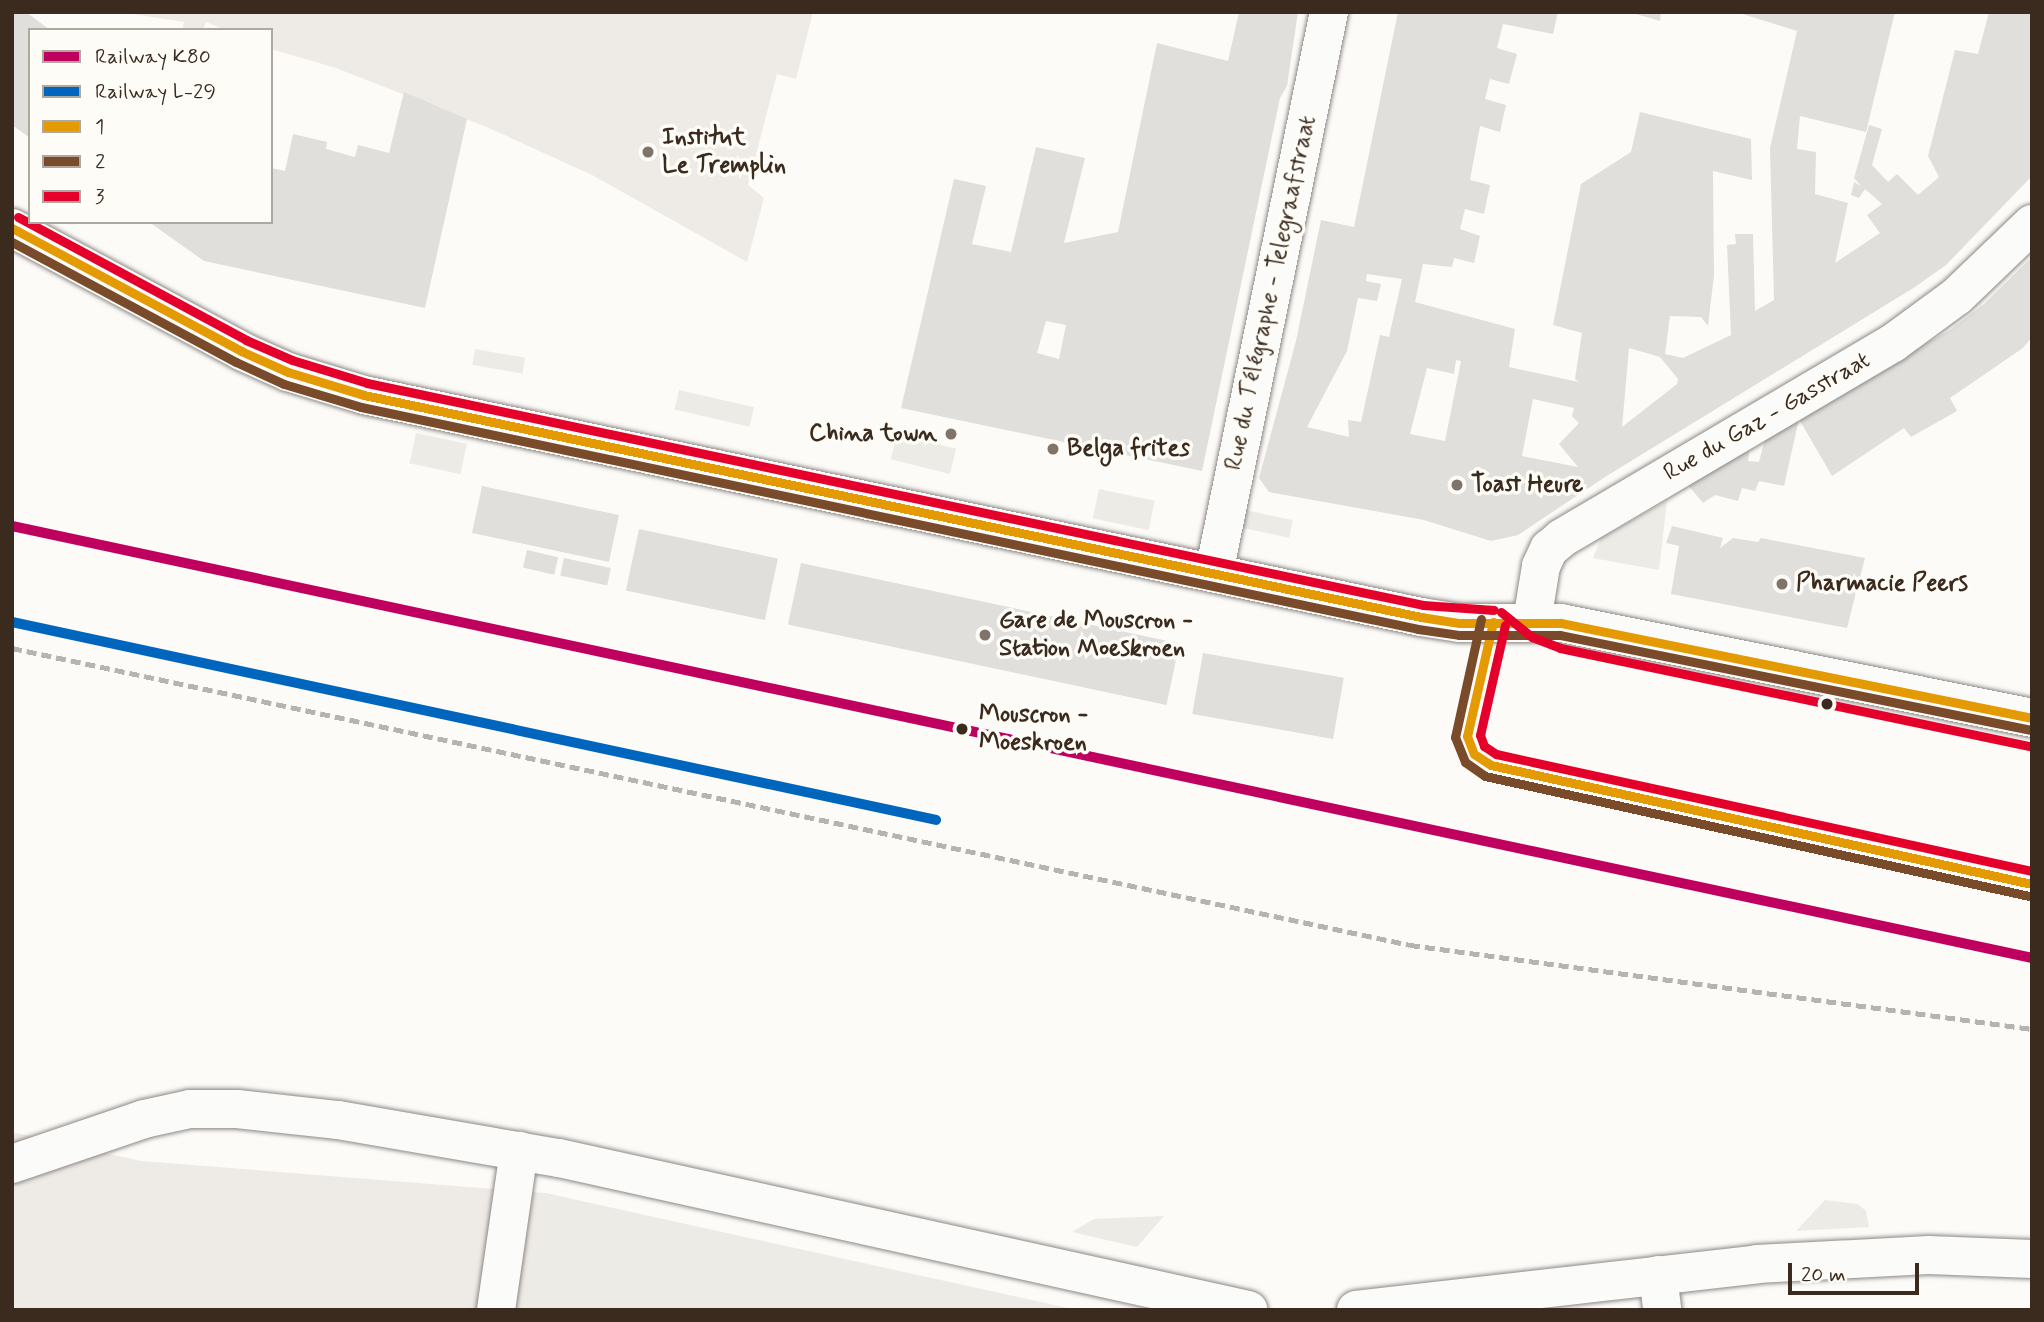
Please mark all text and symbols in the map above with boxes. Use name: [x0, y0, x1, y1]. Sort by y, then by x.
legend: [28, 28, 273, 224]
text: Railway K80: [95, 43, 211, 71]
text: Railway L-29: [95, 78, 216, 106]
text: 1: [95, 113, 104, 141]
street label: Rue du Télégraphe - Telegraafstraat: [1220, 115, 1322, 471]
place label: Institut Le Tremplin: [662, 124, 788, 180]
marker: Institut Le Tremplin: [640, 144, 656, 160]
text: 2: [95, 148, 105, 176]
text: 3: [95, 183, 105, 211]
street label: Rue du Gaz - Gasstraat: [1660, 347, 1874, 487]
place label: China town: [808, 420, 937, 448]
marker: China town: [943, 426, 959, 442]
place label: Belga frites: [1067, 435, 1189, 463]
marker: Belga frites: [1045, 441, 1061, 457]
place label: Toast Heure: [1471, 471, 1583, 499]
marker: Toast Heure: [1449, 477, 1465, 493]
place label: Pharmacie Peers: [1796, 570, 1966, 598]
marker: Pharmacie Peers: [1774, 576, 1790, 592]
place label: Gare de Mouscron - Station Moeskroen: [999, 607, 1191, 663]
marker: Gare de Mouscron - Station Moeskroen: [977, 627, 993, 643]
unlabelled marker: [1820, 697, 1834, 711]
place label: Mouscron - Moeskroen: [979, 701, 1088, 757]
marker: Mouscron - Moeskroen: [951, 718, 973, 740]
scale bar: [1792, 1248, 1923, 1292]
text: 20 m: [1801, 1261, 1846, 1289]

